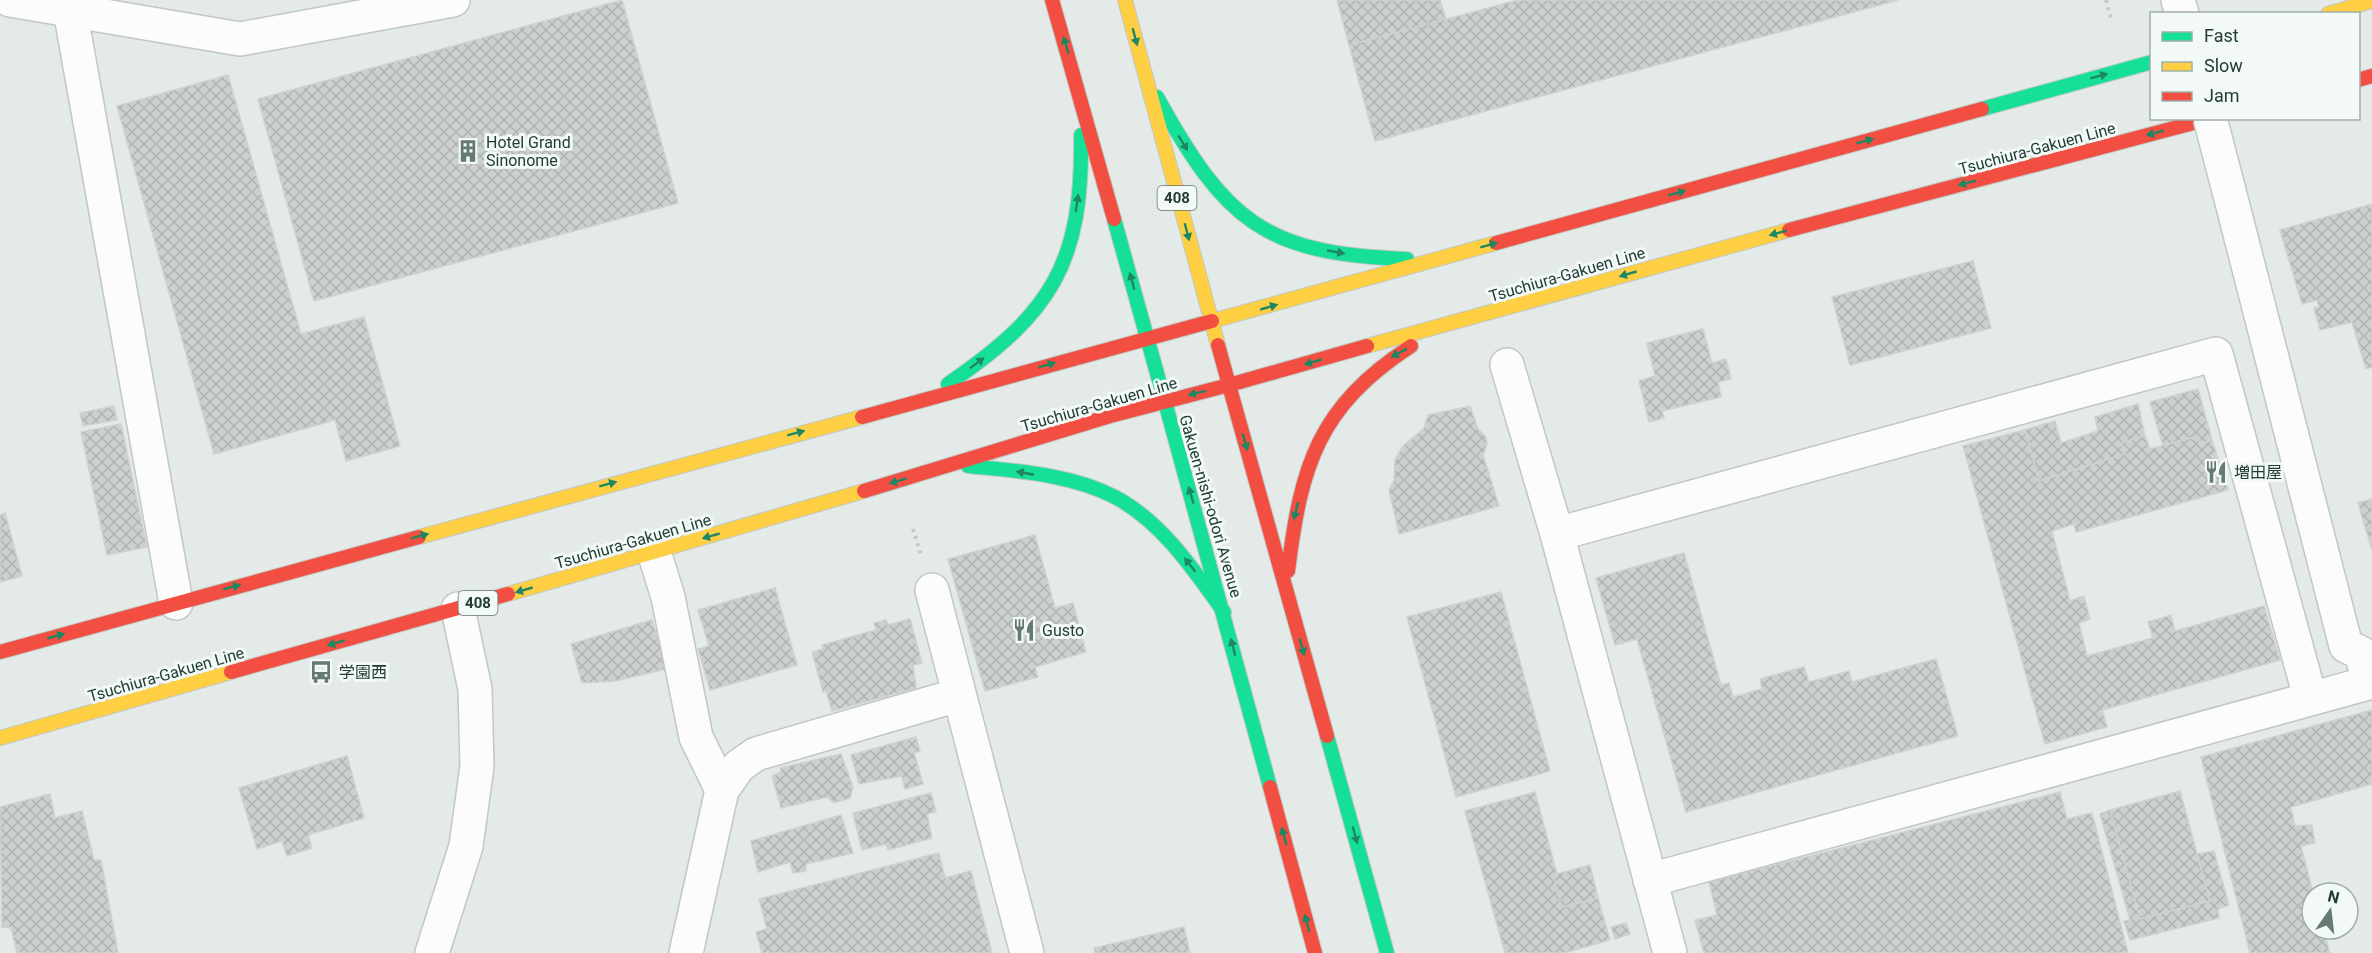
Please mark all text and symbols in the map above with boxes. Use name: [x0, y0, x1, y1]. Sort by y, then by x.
legend: [2150, 12, 2360, 120]
text: Fast: [2204, 25, 2239, 46]
one-way arrow: [1130, 28, 1140, 46]
one-way arrow: [1061, 36, 1070, 54]
text: Slow: [2204, 55, 2243, 76]
one-way arrow: [2090, 71, 2108, 81]
text: Jam: [2204, 85, 2240, 106]
street label: Tsuchiura-Gakuen Line: [1957, 118, 2118, 179]
one-way arrow: [2146, 129, 2165, 139]
place label: Hotel Grand Sinonome: [486, 133, 571, 170]
one-way arrow: [1178, 135, 1189, 151]
one-way arrow: [1856, 136, 1874, 145]
building icon: Hotel Grand Sinonome: [455, 138, 481, 164]
one-way arrow: [1958, 179, 1976, 189]
road number: 408: [1158, 186, 1196, 210]
one-way arrow: [1668, 187, 1687, 197]
one-way arrow: [1073, 194, 1082, 213]
one-way arrow: [1182, 223, 1192, 241]
one-way arrow: [1769, 229, 1787, 238]
one-way arrow: [1480, 239, 1499, 249]
street label: Tsuchiura-Gakuen Line: [1487, 243, 1647, 306]
one-way arrow: [1327, 248, 1346, 257]
one-way arrow: [1619, 270, 1637, 279]
one-way arrow: [1126, 272, 1136, 290]
one-way arrow: [1260, 302, 1278, 311]
one-way arrow: [1390, 348, 1407, 358]
one-way arrow: [970, 358, 985, 370]
one-way arrow: [1304, 358, 1322, 367]
one-way arrow: [1038, 360, 1056, 369]
street label: Tsuchiura-Gakuen Line: [1019, 373, 1179, 436]
one-way arrow: [1188, 389, 1206, 399]
street label: Gakuen-nishi-odori Avenue: [1175, 413, 1246, 600]
one-way arrow: [787, 427, 806, 437]
one-way arrow: [1241, 433, 1250, 451]
restaurant icon: 増田屋: [2203, 459, 2229, 485]
place label: 増田屋: [2234, 463, 2282, 482]
one-way arrow: [1015, 468, 1034, 477]
one-way arrow: [889, 477, 907, 486]
one-way arrow: [600, 479, 618, 488]
one-way arrow: [1186, 486, 1195, 504]
one-way arrow: [1291, 502, 1300, 520]
street label: Tsuchiura-Gakuen Line: [553, 510, 713, 573]
one-way arrow: [411, 530, 429, 540]
one-way arrow: [702, 532, 720, 541]
one-way arrow: [1183, 557, 1196, 573]
one-way arrow: [223, 582, 241, 592]
one-way arrow: [515, 586, 533, 595]
road number: 408: [458, 591, 498, 615]
restaurant icon: Gusto: [1011, 617, 1037, 643]
place label: Gusto: [1042, 621, 1084, 640]
one-way arrow: [47, 631, 65, 640]
one-way arrow: [1228, 638, 1237, 656]
one-way arrow: [1298, 638, 1307, 656]
one-way arrow: [327, 639, 345, 648]
street label: Tsuchiura-Gakuen Line: [86, 643, 246, 706]
bus stop icon: 学園西: [308, 659, 334, 685]
place label: 学園西: [339, 663, 387, 682]
one-way arrow: [1350, 826, 1360, 844]
one-way arrow: [1278, 827, 1288, 845]
north arrow: [2300, 881, 2360, 941]
text: N: [2326, 886, 2341, 908]
one-way arrow: [1302, 913, 1311, 931]

